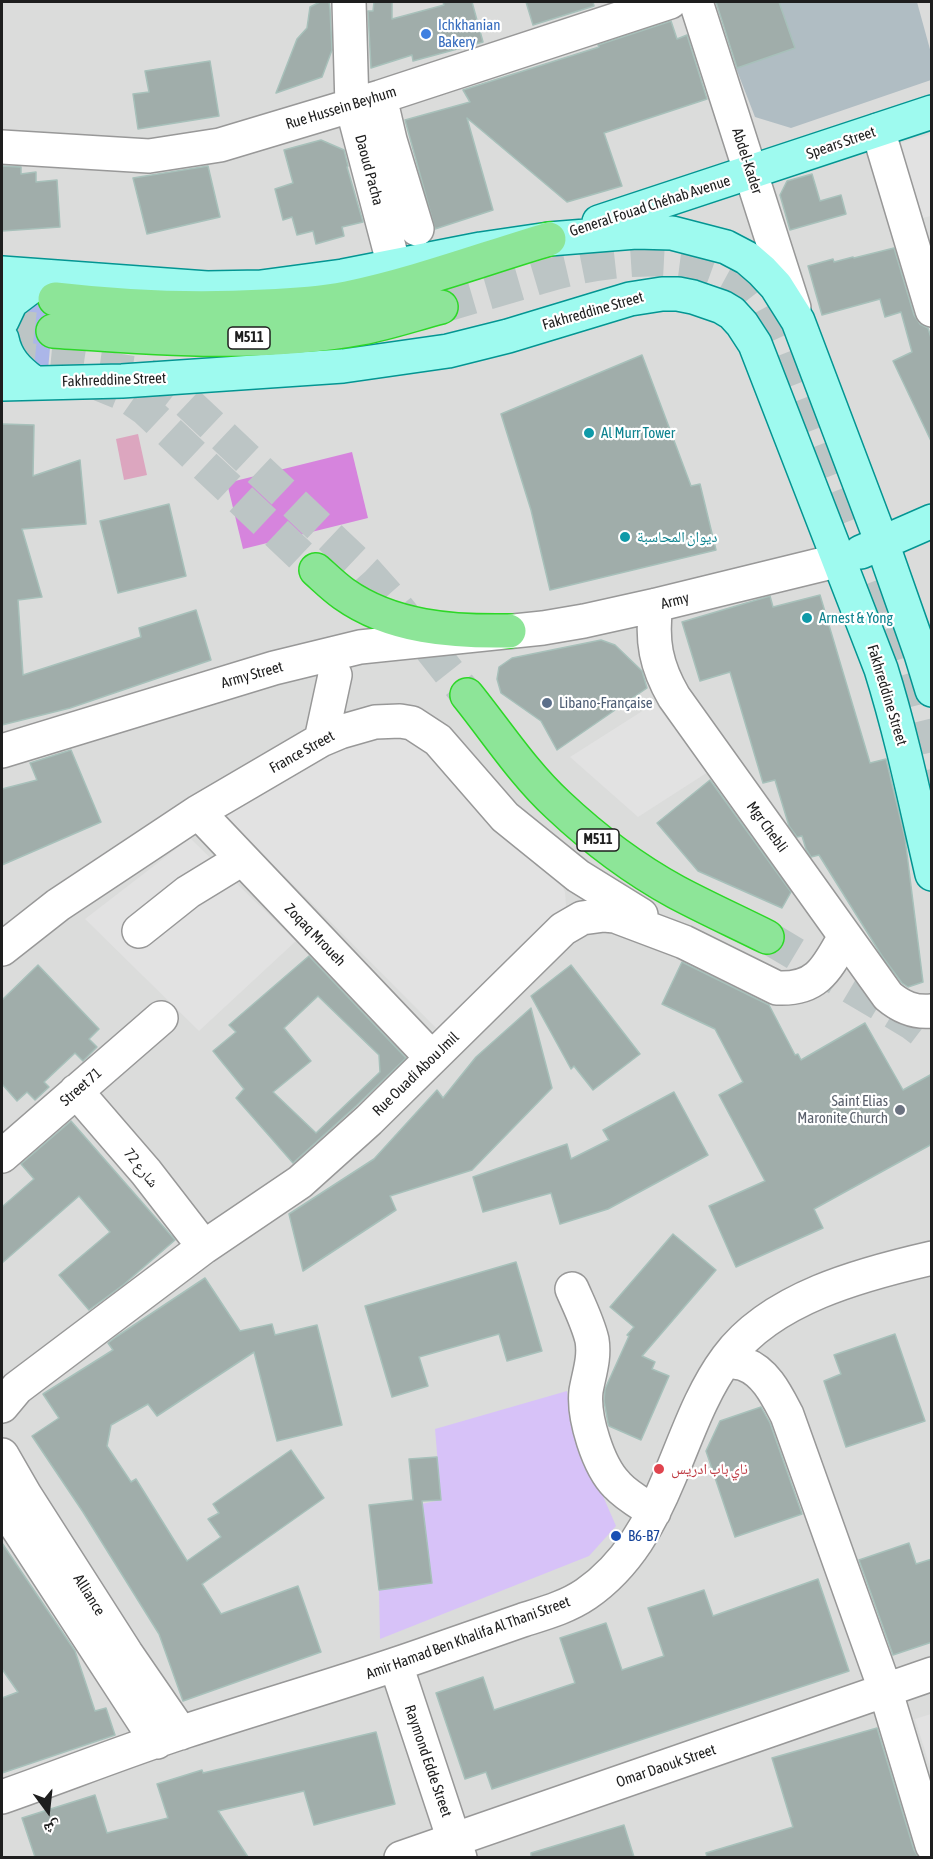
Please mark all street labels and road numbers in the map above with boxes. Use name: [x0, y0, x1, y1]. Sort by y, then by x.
street label: Rue Hussein Beyhum: [283, 83, 399, 133]
street label: Spears Street: [804, 123, 878, 163]
street label: Abdel-Kader: [728, 126, 766, 196]
street label: Daoud Pacha: [351, 133, 387, 207]
street label: General Fouad Chéhab Avenue: [567, 171, 733, 241]
street label: Fakhreddine Street: [540, 288, 646, 334]
road number: M511: [228, 327, 270, 349]
street label: Fakhreddine Street: [61, 369, 167, 391]
street label: Army: [659, 589, 691, 613]
street label: Fakhreddine Street: [863, 642, 911, 748]
street label: Army Street: [219, 658, 285, 692]
street label: France Street: [266, 727, 338, 777]
street label: Mgr Chebli: [743, 798, 791, 856]
road number: M511: [577, 829, 619, 851]
street label: Zoqaq Mroueh: [281, 900, 349, 970]
street label: Rue Ouadi Abou Jmil: [369, 1028, 463, 1120]
street label: Street 71: [57, 1064, 105, 1110]
street label: شارع 72: [120, 1145, 162, 1191]
street label: Alliance: [69, 1571, 109, 1619]
street label: Amir Hamad Ben Khalifa Al Thani Street: [364, 1593, 572, 1683]
street label: Raymond Edde Street: [400, 1703, 456, 1819]
street label: Omar Daouk Street: [614, 1741, 718, 1791]

